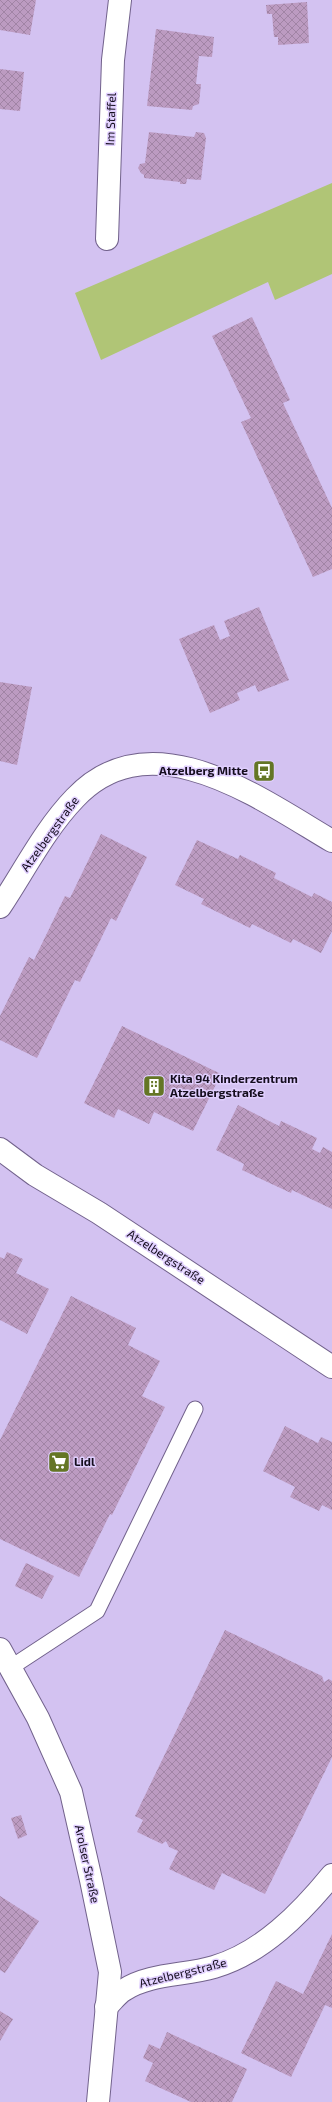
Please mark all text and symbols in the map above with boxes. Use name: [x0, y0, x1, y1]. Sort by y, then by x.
street label: Im Staffel: [102, 92, 118, 145]
bus stop icon: Atzelberg Mitte: [251, 758, 277, 784]
place label: Atzelberg Mitte: [159, 763, 248, 777]
street label: Atzelbergstraße: [17, 793, 81, 874]
place label: Kita 94 Kinderzentrum Atzelbergstraße: [170, 1071, 298, 1099]
building icon: Kita 94 Kinderzentrum Atzelbergstraße: [141, 1073, 167, 1099]
street label: Atzelbergstraße: [125, 1226, 208, 1286]
supermarket icon: Lidl: [46, 1449, 72, 1475]
place label: Lidl: [74, 1454, 95, 1468]
street label: Arolser Straße: [73, 1823, 103, 1904]
street label: Atzelbergstraße: [138, 1954, 228, 1990]

